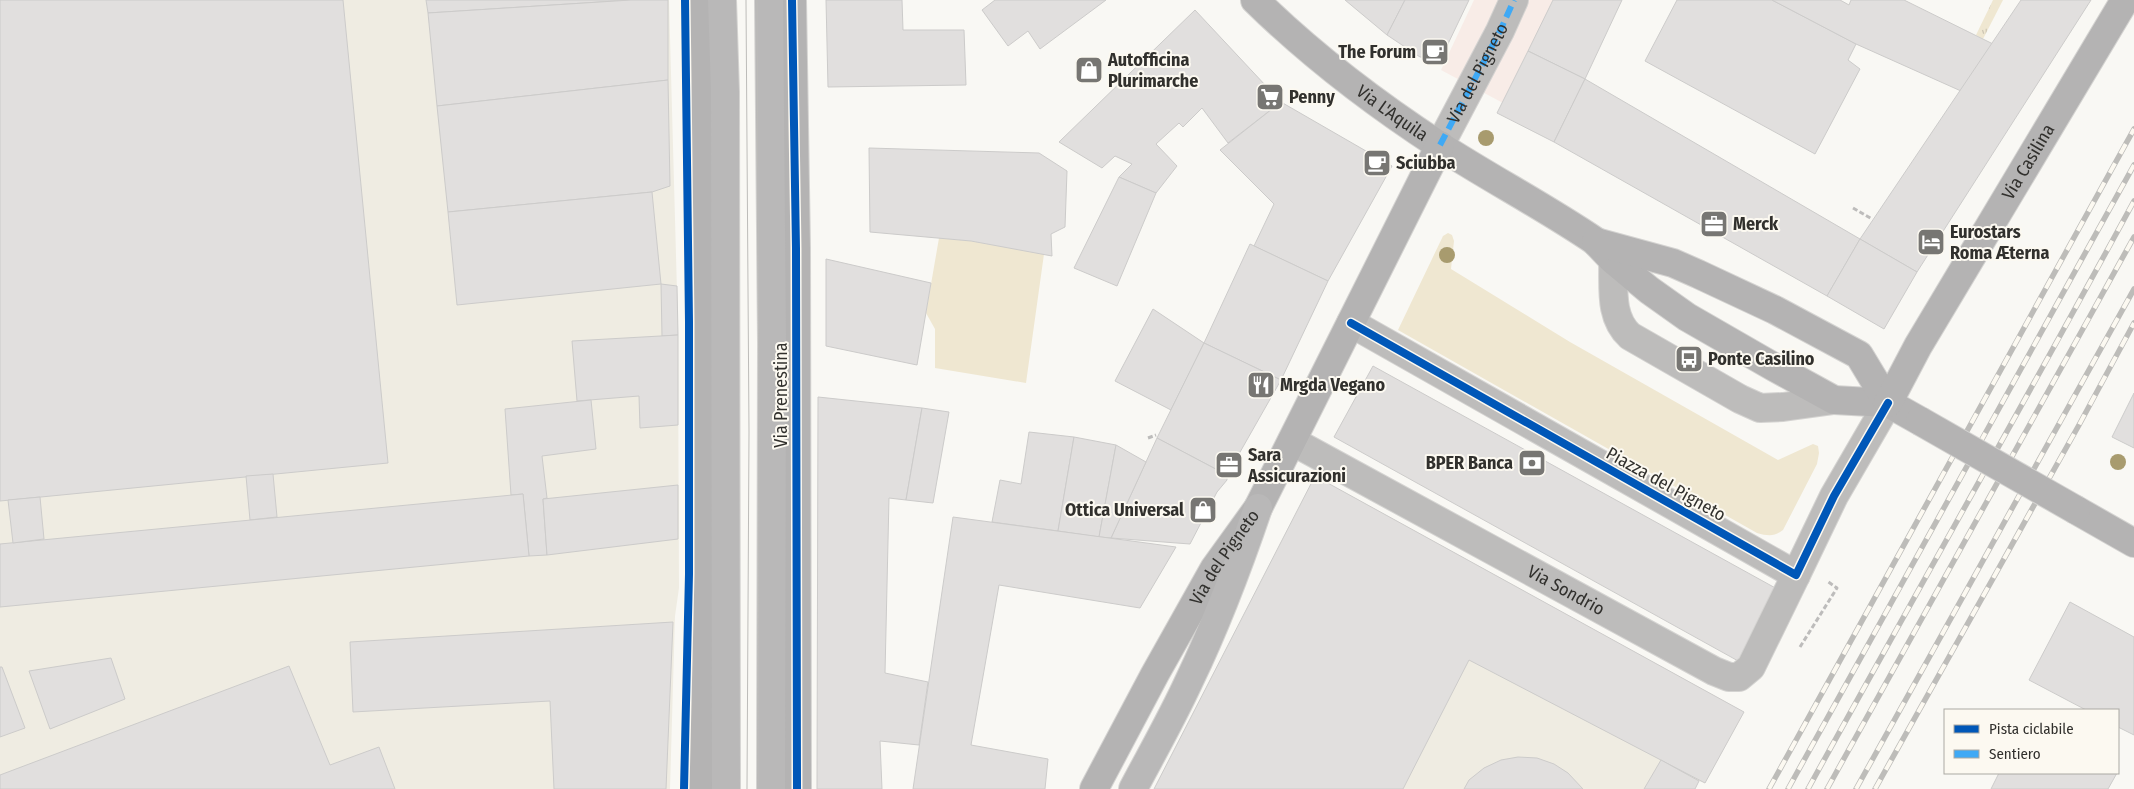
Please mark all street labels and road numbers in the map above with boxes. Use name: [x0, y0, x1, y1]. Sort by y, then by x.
street label: Via del Pigneto: [1442, 20, 1513, 127]
street label: Via L'Aquila: [1352, 80, 1432, 146]
street label: Via Casilina: [1997, 120, 2059, 204]
street label: Via Prenestina: [770, 342, 792, 448]
street label: Piazza del Pigneto: [1602, 442, 1730, 526]
street label: Via del Pigneto: [1185, 505, 1264, 609]
street label: Via Sondrio: [1524, 560, 1608, 620]

